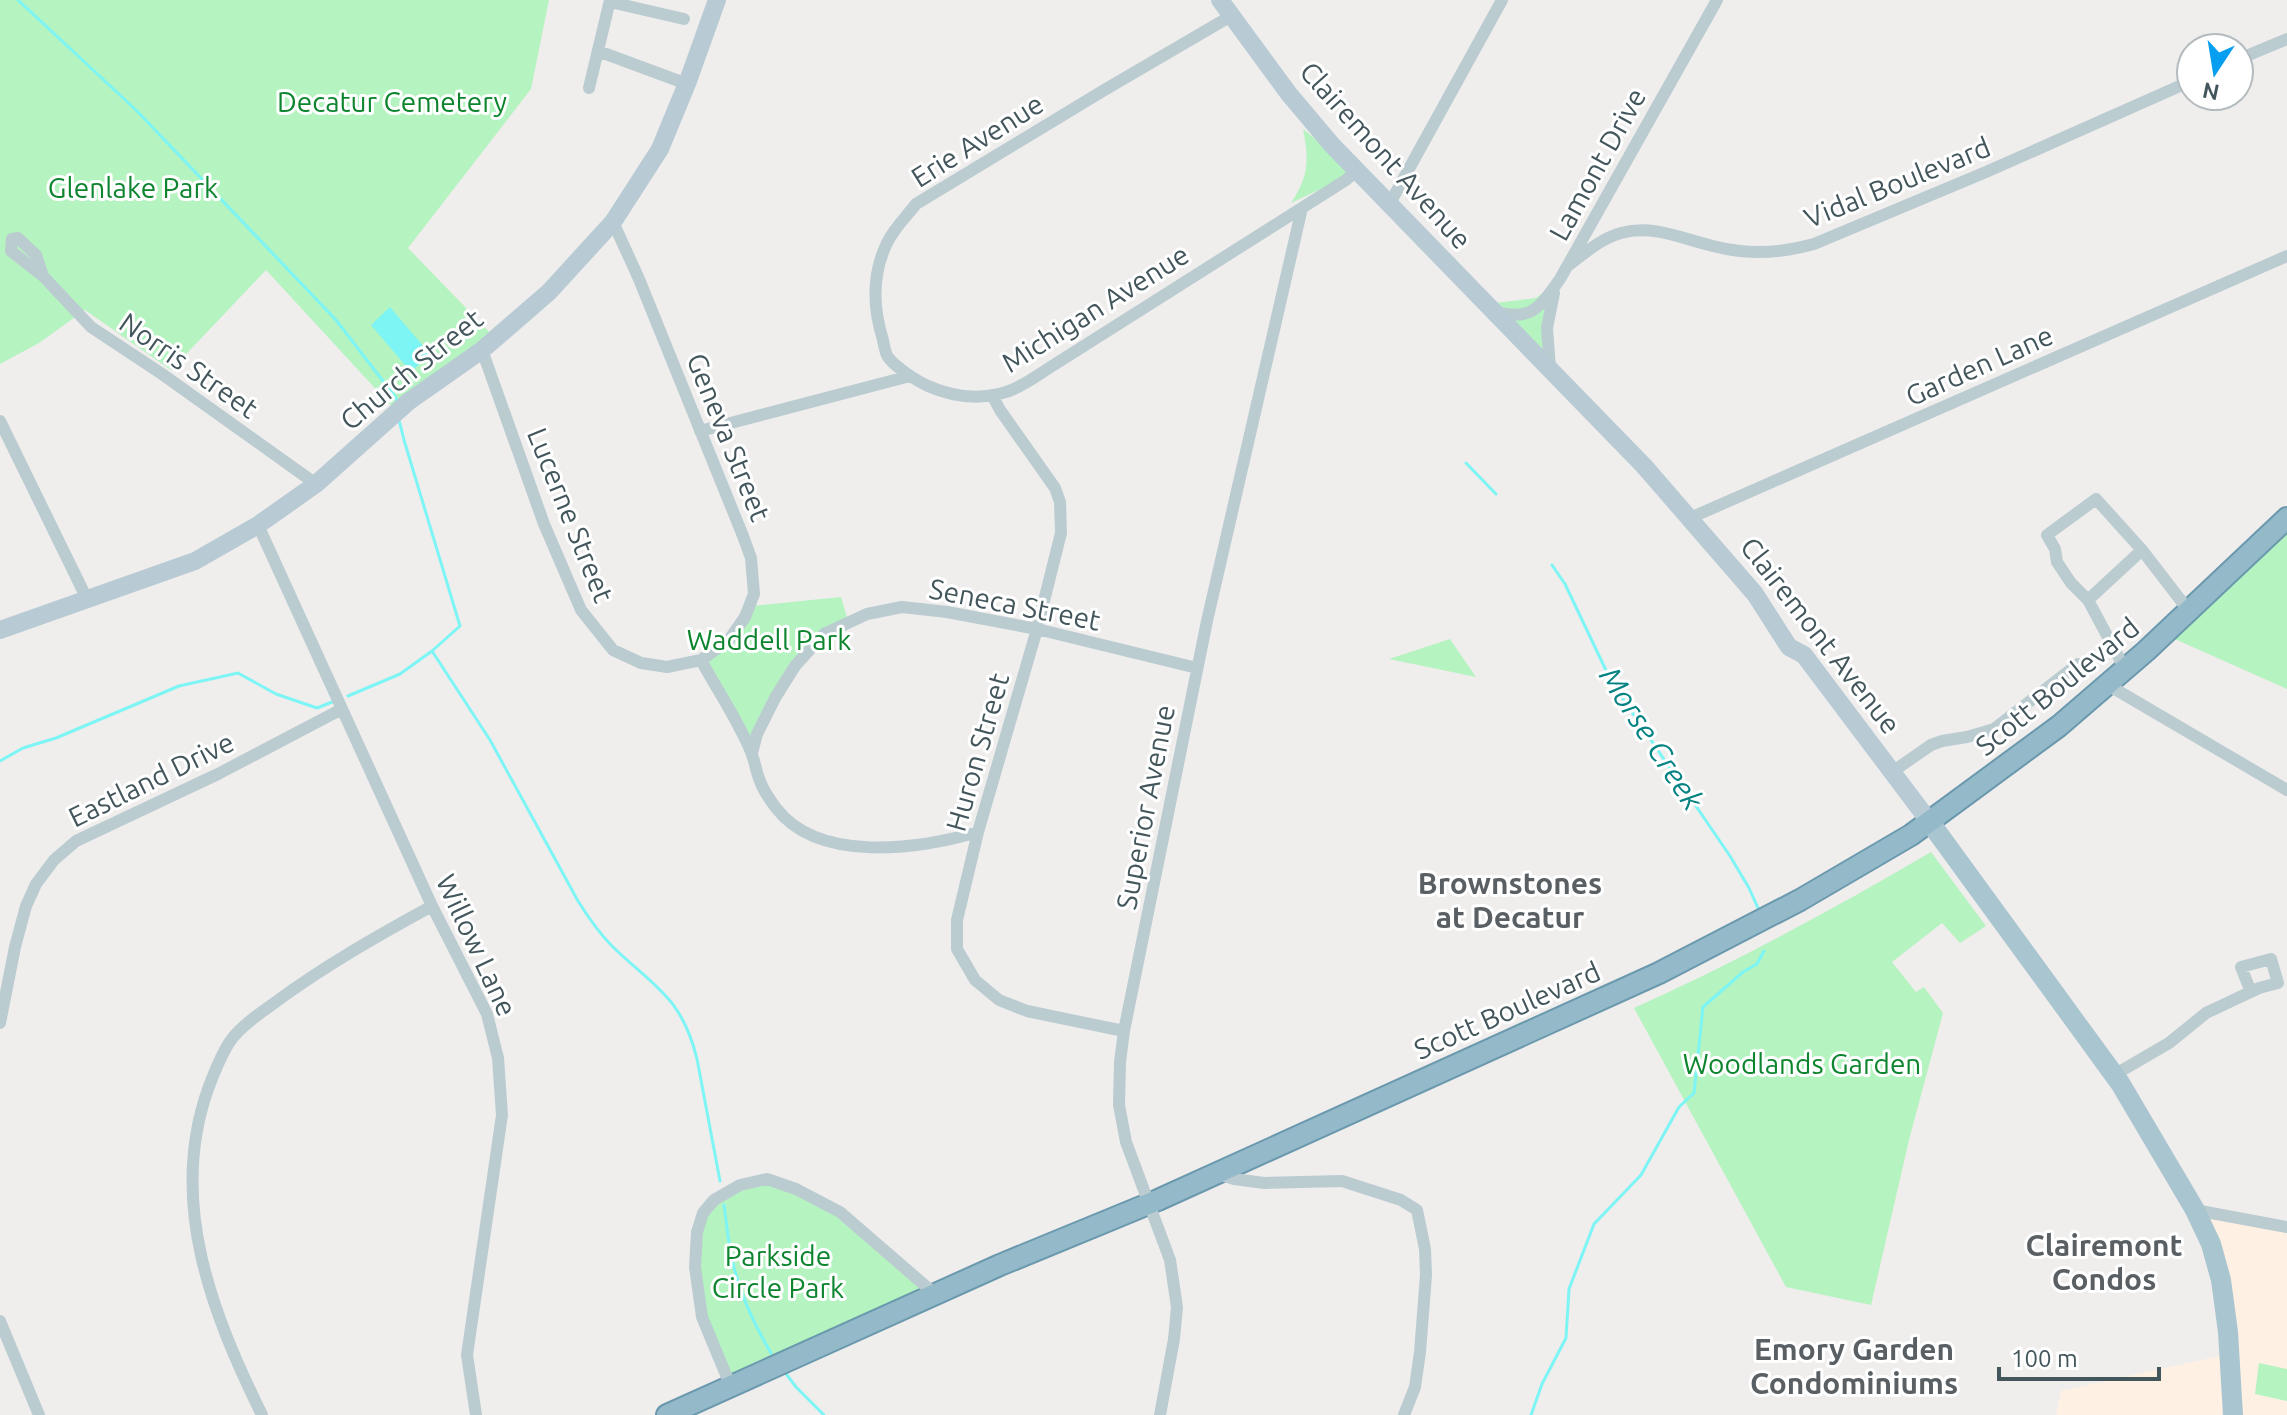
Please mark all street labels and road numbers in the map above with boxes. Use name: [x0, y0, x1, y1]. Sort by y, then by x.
street label: Clairemont Avenue: [1294, 55, 1478, 255]
street label: Lamont Drive: [1543, 83, 1651, 245]
street label: Erie Avenue: [905, 87, 1049, 193]
street label: Vidal Boulevard: [1799, 131, 1995, 233]
street label: Michigan Avenue: [996, 238, 1194, 378]
street label: Church Street: [334, 302, 488, 436]
street label: Norris Street: [114, 306, 264, 424]
street label: Garden Lane: [1901, 319, 2057, 411]
street label: Geneva Street: [681, 349, 777, 525]
street label: Lucerne Street: [522, 423, 620, 607]
street label: Clairemont Avenue: [1735, 531, 1907, 739]
street label: Seneca Street: [927, 572, 1103, 636]
street label: Scott Boulevard: [1969, 611, 2145, 761]
street label: Huron Street: [940, 669, 1014, 835]
street label: Superior Avenue: [1110, 702, 1180, 912]
street label: Eastland Drive: [63, 726, 239, 832]
street label: Willow Lane: [431, 869, 523, 1021]
street label: Scott Boulevard: [1409, 955, 1605, 1065]

